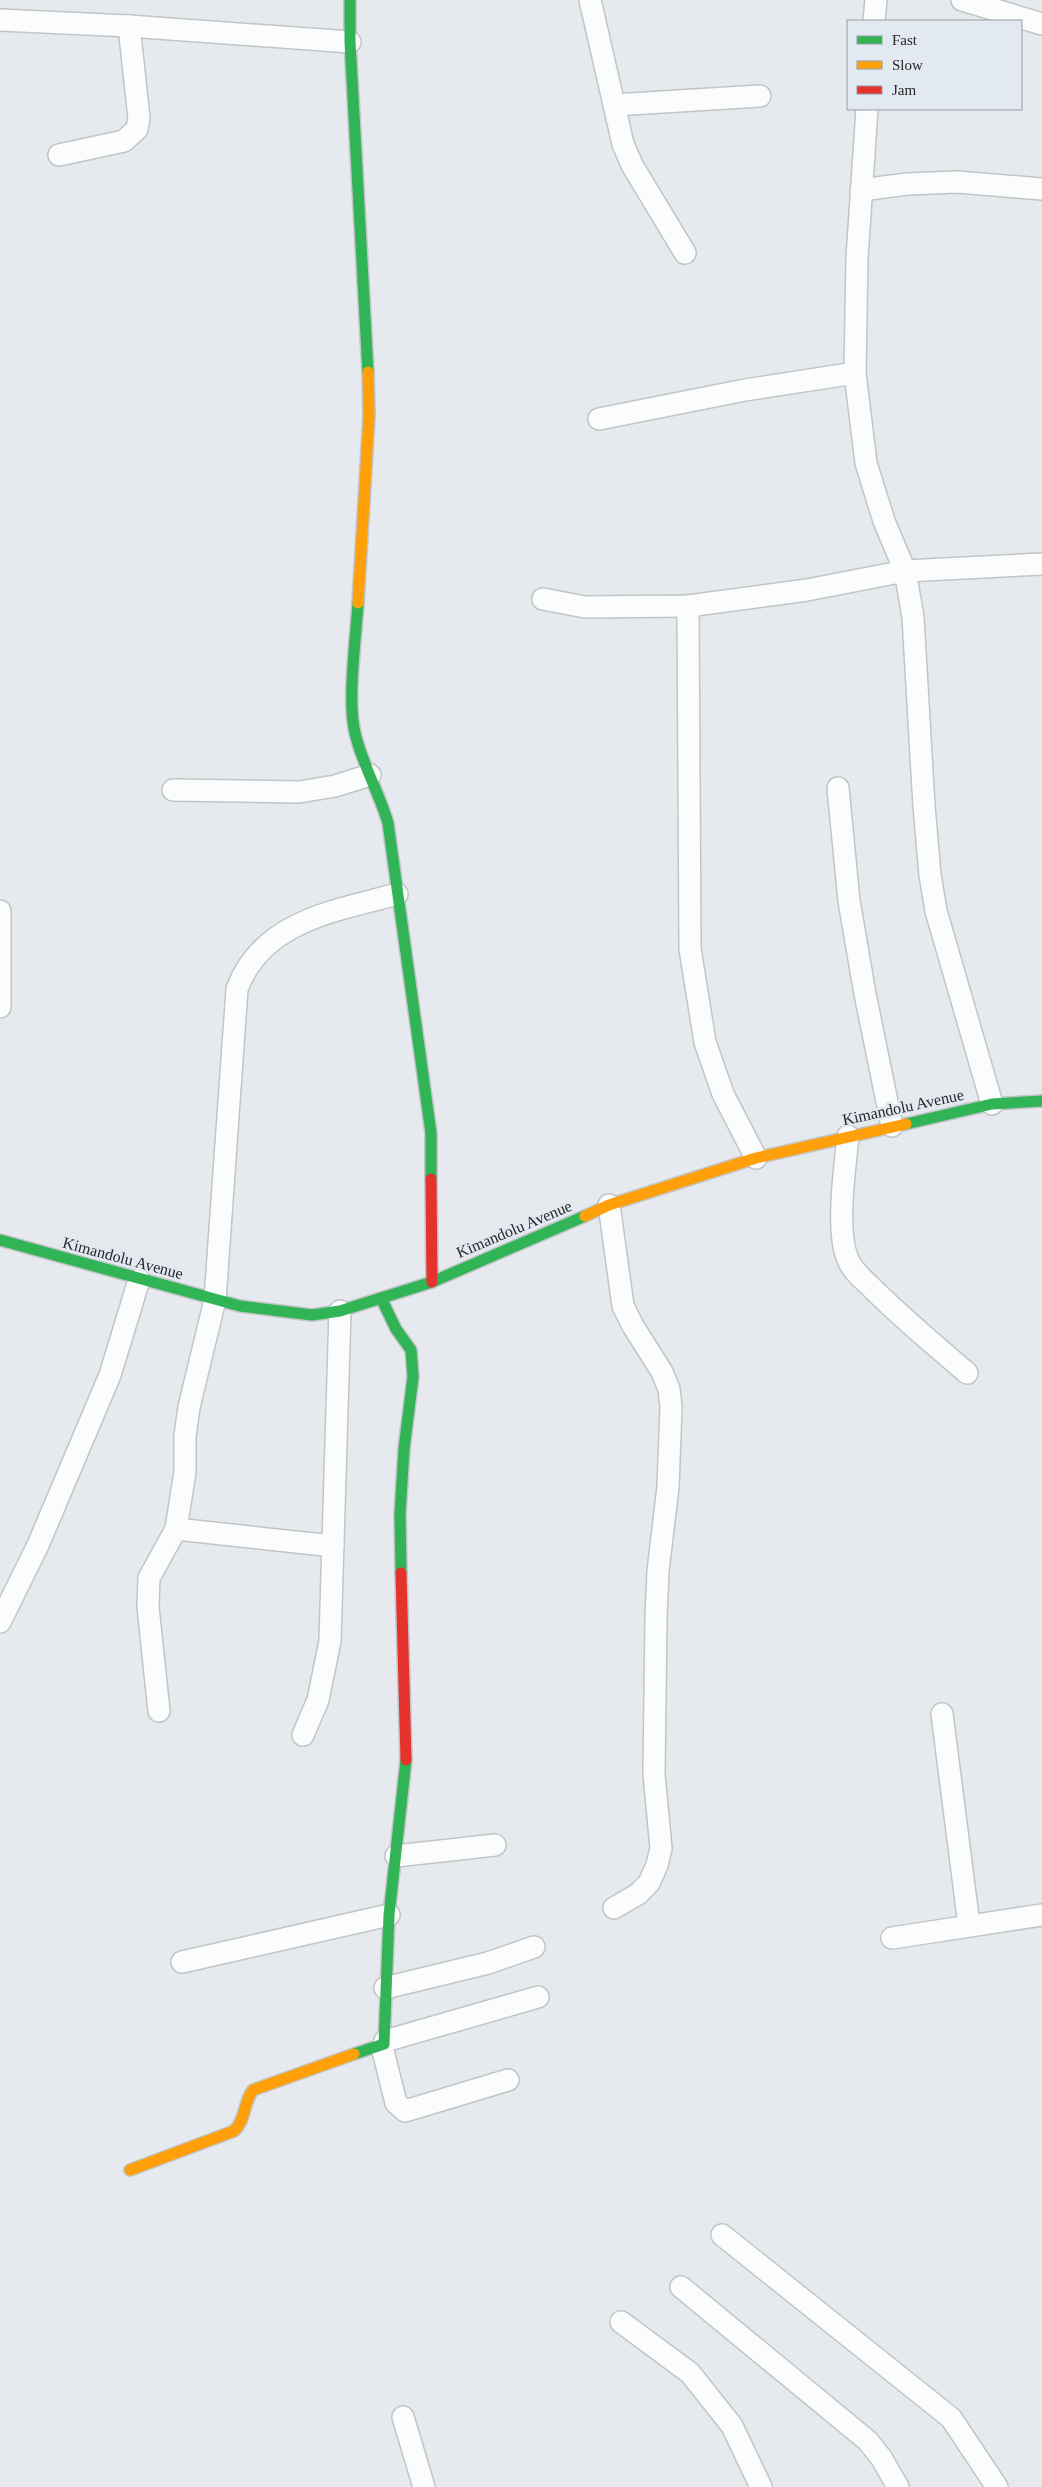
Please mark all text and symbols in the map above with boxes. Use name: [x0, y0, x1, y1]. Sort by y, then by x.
legend: [847, 20, 1022, 110]
text: Fast: [892, 32, 918, 48]
text: Slow: [892, 57, 923, 73]
text: Jam: [892, 82, 916, 98]
street label: Kimandolu Avenue: [841, 1086, 965, 1128]
street label: Kimandolu Avenue: [454, 1197, 574, 1261]
street label: Kimandolu Avenue: [61, 1234, 185, 1282]

